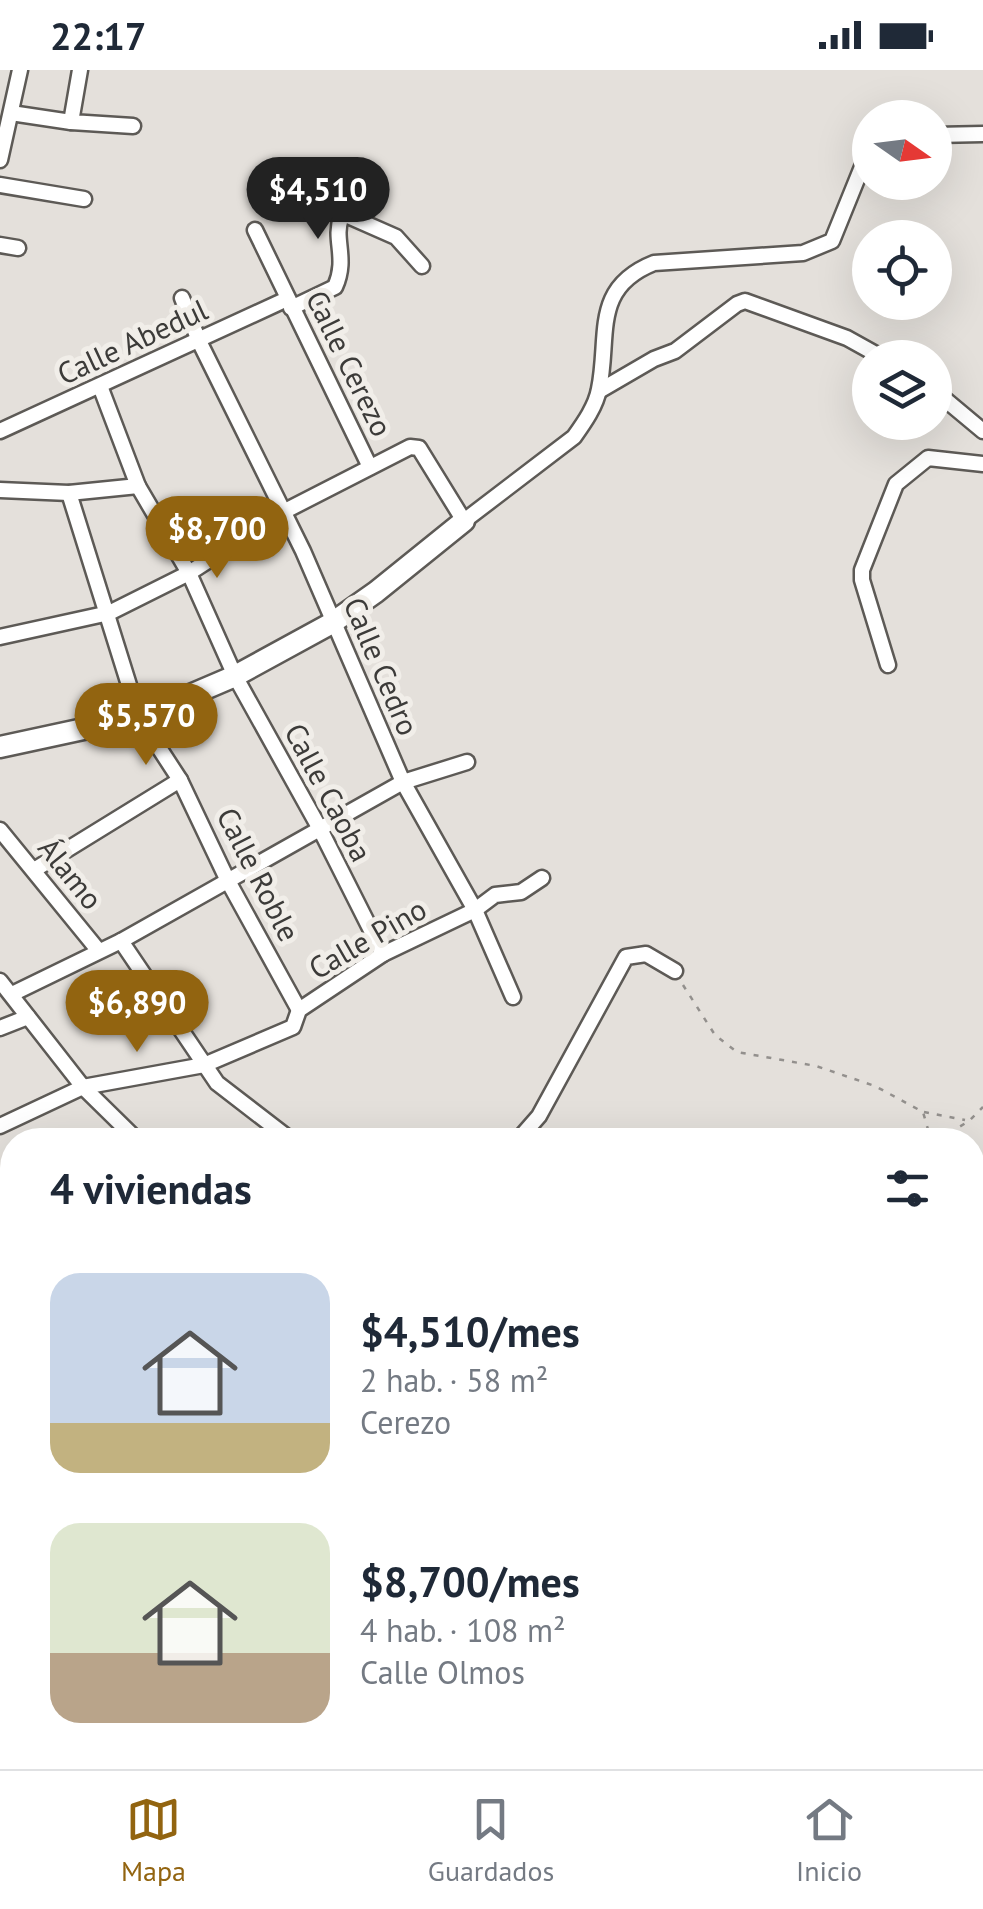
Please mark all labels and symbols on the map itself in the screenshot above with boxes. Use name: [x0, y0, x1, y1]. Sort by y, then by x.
north arrow: [852, 100, 952, 200]
pin: $4,510: [237, 157, 399, 242]
street label: Calle Cerezo: [298, 284, 402, 442]
street label: Calle Abedul: [51, 289, 214, 393]
pin: $8,700: [136, 496, 298, 581]
street label: Calle Cedro: [336, 591, 428, 741]
pin: $5,570: [65, 683, 227, 768]
street label: Calle Caoba: [276, 716, 382, 868]
street label: Calle Roble: [209, 801, 309, 947]
street label: Álamo: [30, 829, 112, 917]
street label: Calle Pino: [301, 889, 433, 987]
pin: $6,890: [56, 970, 218, 1055]

